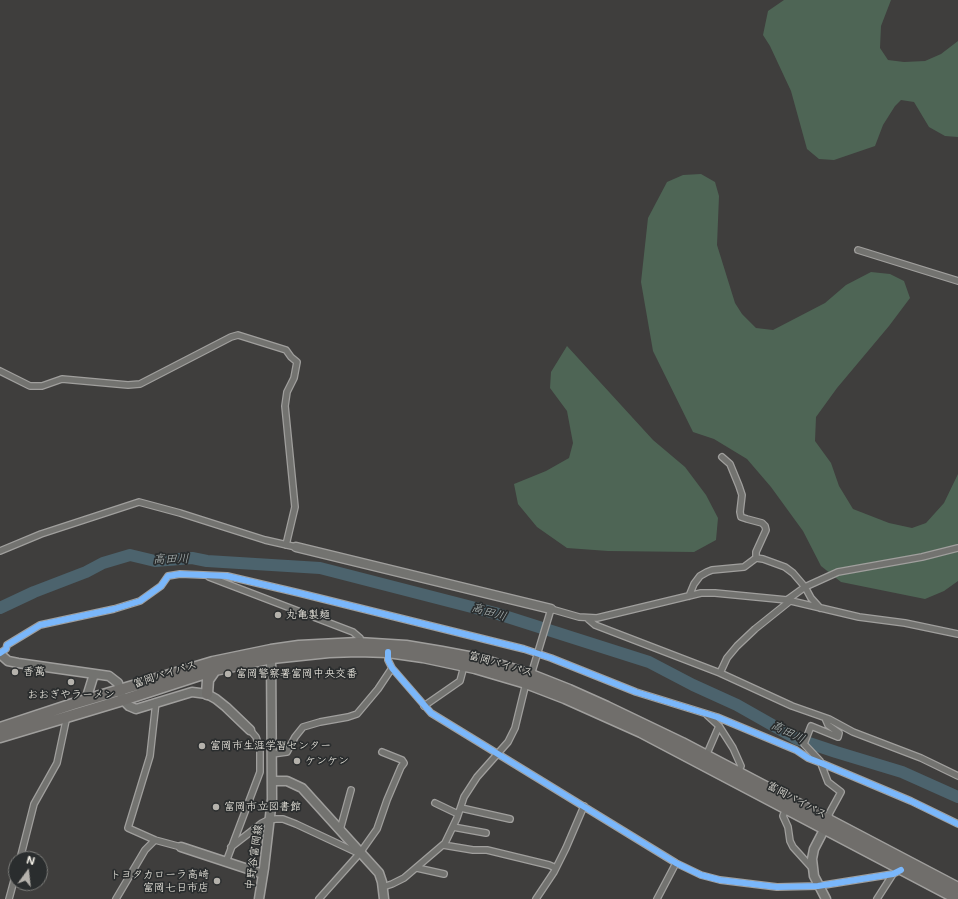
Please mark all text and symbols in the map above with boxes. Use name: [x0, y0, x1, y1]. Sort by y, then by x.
water label: 高田川: [153, 551, 189, 567]
water label: 高田川: [470, 600, 508, 624]
place label: 丸亀製麺: [286, 608, 330, 622]
marker: 丸亀製麺: [273, 610, 283, 620]
street label: 富岡バイパス: [467, 649, 535, 679]
street label: 富岡バイパス: [132, 658, 198, 690]
place label: 香萬: [23, 665, 45, 679]
marker: 香萬: [10, 667, 20, 677]
place label: 富岡警察署富岡中央交番: [236, 667, 357, 681]
marker: 富岡警察署富岡中央交番: [223, 669, 233, 679]
marker: おおぎやラーメン: [66, 677, 76, 687]
place label: おおぎやラーメン: [27, 688, 115, 702]
water label: 高田川: [769, 718, 807, 746]
place label: 富岡市生涯学習センター: [210, 739, 331, 753]
marker: 富岡市生涯学習センター: [197, 741, 207, 751]
place label: ケンケン: [305, 754, 349, 768]
marker: ケンケン: [292, 756, 302, 766]
street label: 富岡バイパス: [765, 779, 829, 821]
place label: 富岡市立図書館: [224, 800, 301, 814]
marker: 富岡市立図書館: [211, 802, 221, 812]
street label: 中野谷富岡線: [243, 823, 265, 891]
north arrow: [8, 851, 48, 891]
text: N: [25, 852, 37, 868]
place label: トヨタカローラ高崎 富岡七日市店: [110, 868, 209, 894]
marker: トヨタカローラ高崎 富岡七日市店: [212, 876, 222, 886]

